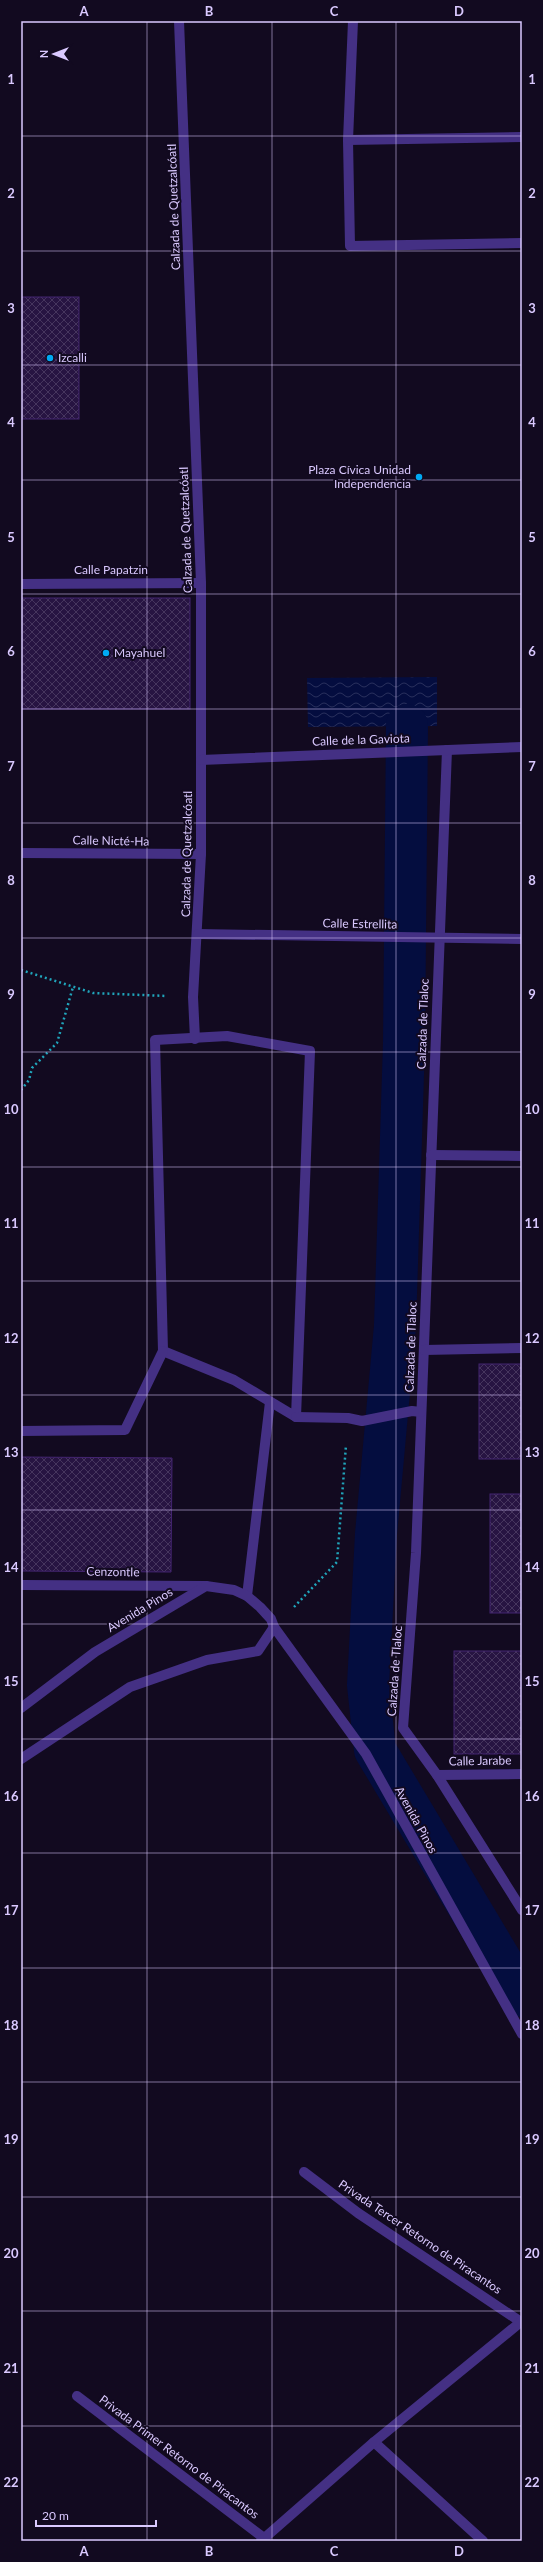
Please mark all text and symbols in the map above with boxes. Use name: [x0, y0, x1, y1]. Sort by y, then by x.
text: A: [78, 3, 89, 19]
text: B: [205, 3, 214, 19]
text: C: [330, 3, 339, 19]
text: D: [454, 3, 464, 19]
north arrow: [34, 34, 74, 74]
text: N: [37, 50, 50, 58]
text: 1: [7, 71, 15, 87]
text: 1: [528, 71, 536, 87]
street label: Calzada de Quetzalcóatl: [164, 144, 183, 271]
text: 2: [7, 185, 15, 201]
text: 2: [528, 185, 536, 201]
text: 3: [7, 300, 15, 316]
text: 3: [528, 300, 536, 316]
place label: Izcalli: [58, 350, 87, 365]
marker: Izcalli: [45, 353, 55, 363]
text: 4: [7, 414, 15, 430]
text: 4: [528, 414, 536, 430]
place label: Plaza Cívica Unidad Independencia: [308, 462, 411, 491]
street label: Calzada de Quetzalcóatl: [176, 467, 195, 594]
marker: Plaza Cívica Unidad Independencia: [414, 472, 424, 482]
text: 5: [7, 529, 15, 545]
text: 5: [528, 529, 536, 545]
street label: Calle Papatzin: [74, 562, 148, 577]
text: 6: [7, 643, 15, 659]
text: 6: [528, 643, 536, 659]
place label: Mayahuel: [114, 645, 165, 660]
marker: Mayahuel: [101, 648, 111, 658]
street label: Calle de la Gaviota: [312, 730, 410, 749]
text: 7: [7, 758, 15, 774]
text: 7: [528, 758, 536, 774]
street label: Calzada de Quetzalcóatl: [178, 791, 195, 917]
street label: Calle Nicté-Ha: [73, 832, 150, 849]
text: 8: [7, 872, 15, 888]
text: 8: [528, 872, 536, 888]
street label: Calle Estrellita: [323, 915, 397, 932]
street label: Calzada de Tlaloc: [413, 978, 432, 1070]
text: 9: [7, 986, 15, 1002]
text: 9: [528, 986, 536, 1002]
text: 10: [3, 1101, 19, 1117]
text: 10: [524, 1101, 540, 1117]
text: 11: [3, 1215, 19, 1231]
text: 11: [524, 1215, 540, 1231]
street label: Calzada de Tlaloc: [401, 1301, 420, 1393]
text: 12: [3, 1330, 19, 1346]
text: 12: [524, 1330, 540, 1346]
text: 13: [3, 1444, 19, 1460]
text: 13: [524, 1444, 540, 1460]
text: 14: [3, 1559, 19, 1575]
text: 14: [524, 1559, 540, 1575]
street label: Cenzontle: [86, 1564, 140, 1579]
street label: Avenida Pinos: [104, 1584, 175, 1635]
street label: Calzada de Tlaloc: [384, 1625, 405, 1717]
text: 15: [3, 1673, 19, 1689]
text: 15: [524, 1673, 540, 1689]
street label: Calle Jarabe: [448, 1752, 512, 1769]
street label: Avenida Pinos: [392, 1784, 441, 1856]
text: 16: [3, 1788, 19, 1804]
text: 16: [524, 1788, 540, 1804]
text: 17: [3, 1902, 19, 1918]
text: 17: [524, 1902, 540, 1918]
text: 18: [3, 2017, 19, 2033]
text: 18: [524, 2017, 540, 2033]
text: 19: [3, 2131, 19, 2147]
text: 19: [524, 2131, 540, 2147]
street label: Privada Tercer Retorno de Piracantos: [336, 2176, 505, 2297]
text: 20: [3, 2245, 19, 2261]
text: 20: [524, 2245, 540, 2261]
text: 21: [3, 2360, 19, 2376]
text: 21: [524, 2360, 540, 2376]
street label: Privada Primer Retorno de Piracantos: [96, 2392, 262, 2522]
text: 22: [3, 2474, 19, 2490]
text: 22: [524, 2474, 540, 2490]
scale bar: [36, 2502, 156, 2528]
text: 20 m: [42, 2508, 69, 2523]
text: A: [78, 2543, 89, 2559]
text: B: [205, 2543, 214, 2559]
text: C: [330, 2543, 339, 2559]
text: D: [454, 2543, 464, 2559]

